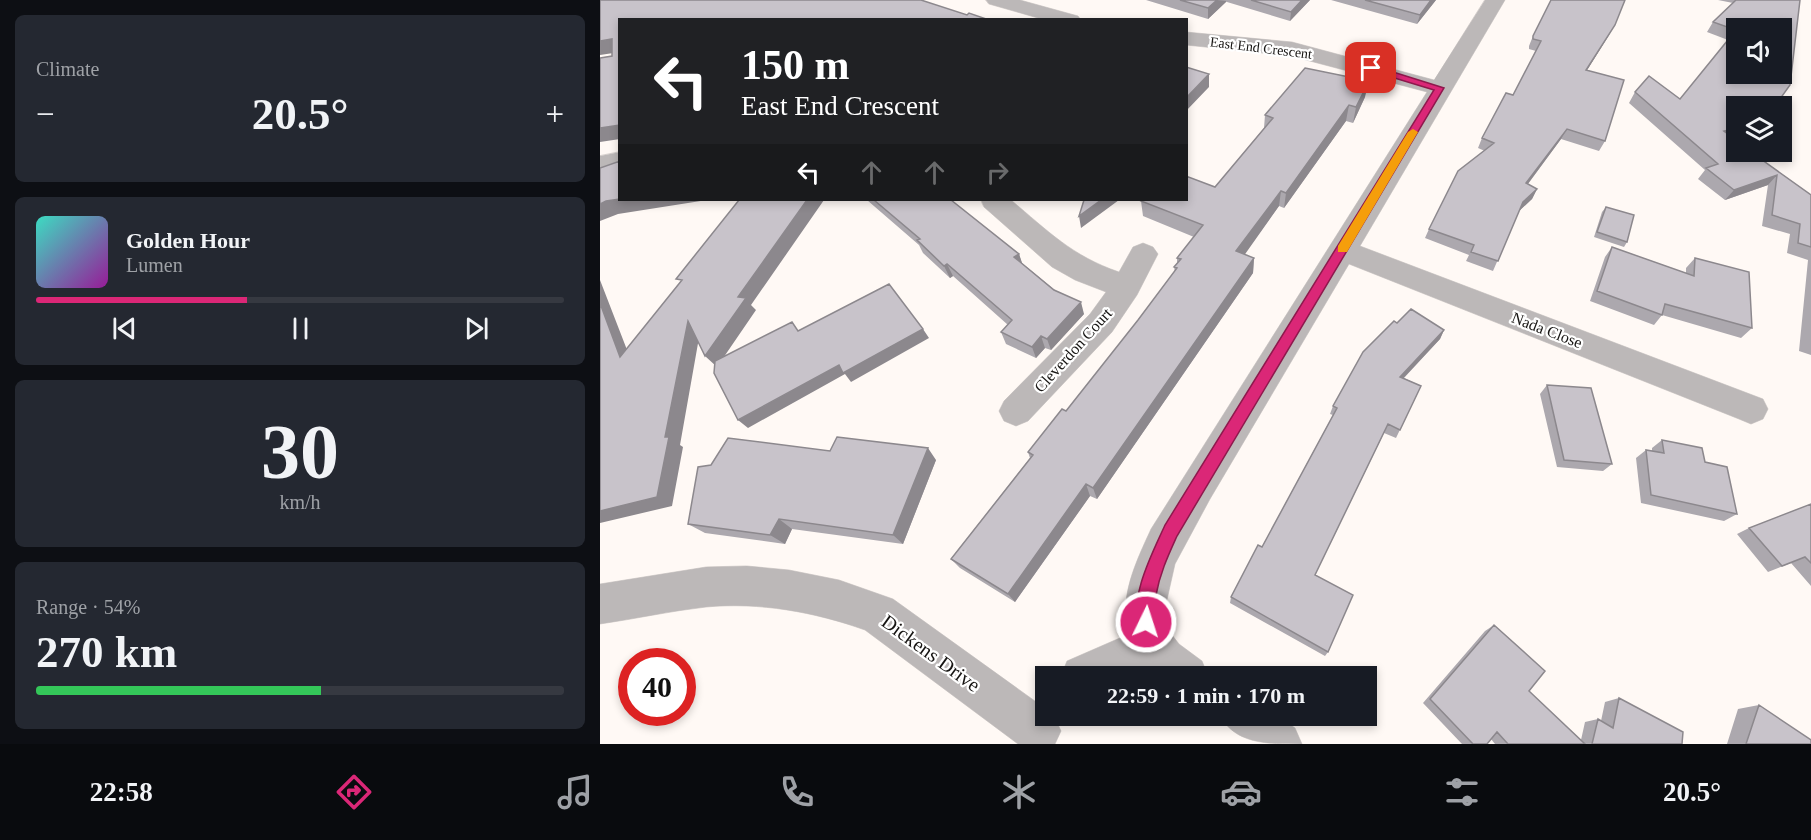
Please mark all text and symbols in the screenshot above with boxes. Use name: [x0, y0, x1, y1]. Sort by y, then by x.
map controls: [1726, 18, 1792, 162]
button: sound: [1726, 18, 1792, 84]
street label: East End Crescent: [1209, 34, 1313, 62]
icon: left: [642, 42, 720, 120]
text: 150 m: [741, 42, 850, 88]
pin: [1345, 42, 1396, 93]
icon: arrive: [1354, 51, 1387, 84]
text: Climate: [36, 58, 99, 80]
text: 20.5°: [252, 89, 348, 139]
text: East End Crescent: [741, 91, 939, 121]
text: −: [36, 96, 55, 132]
text: +: [545, 96, 564, 132]
button: layers: [1726, 96, 1792, 162]
icon: left: [792, 156, 825, 189]
icon: ahead: [855, 156, 888, 189]
icon: ahead: [918, 156, 951, 189]
icon: right: [981, 156, 1014, 189]
text: Golden Hour: [126, 228, 250, 253]
text: Lumen: [126, 254, 183, 276]
street label: Cleverdon Court: [1031, 304, 1116, 395]
street label: Nada Close: [1509, 309, 1585, 351]
icon: previous: [108, 312, 141, 345]
icon: pause: [284, 312, 317, 345]
icon: next: [460, 312, 493, 345]
text: 30: [261, 408, 339, 495]
text: km/h: [279, 491, 321, 513]
position arrow: [1114, 590, 1178, 654]
text: Range · 54%: [36, 596, 140, 618]
street label: Dickens Drive: [878, 610, 985, 696]
text: 270 km: [36, 627, 177, 677]
speed limit sign: 40: [618, 648, 696, 726]
text: 22:59 · 1 min · 170 m: [1107, 683, 1305, 708]
icon: directions: [333, 771, 375, 813]
icon: music: [554, 771, 596, 813]
icon: phone: [776, 771, 818, 813]
icon: climate: [998, 771, 1040, 813]
icon: car: [1220, 771, 1262, 813]
icon: filters: [1441, 771, 1483, 813]
text: 22:58: [90, 777, 153, 807]
text: 20.5°: [1663, 777, 1721, 807]

